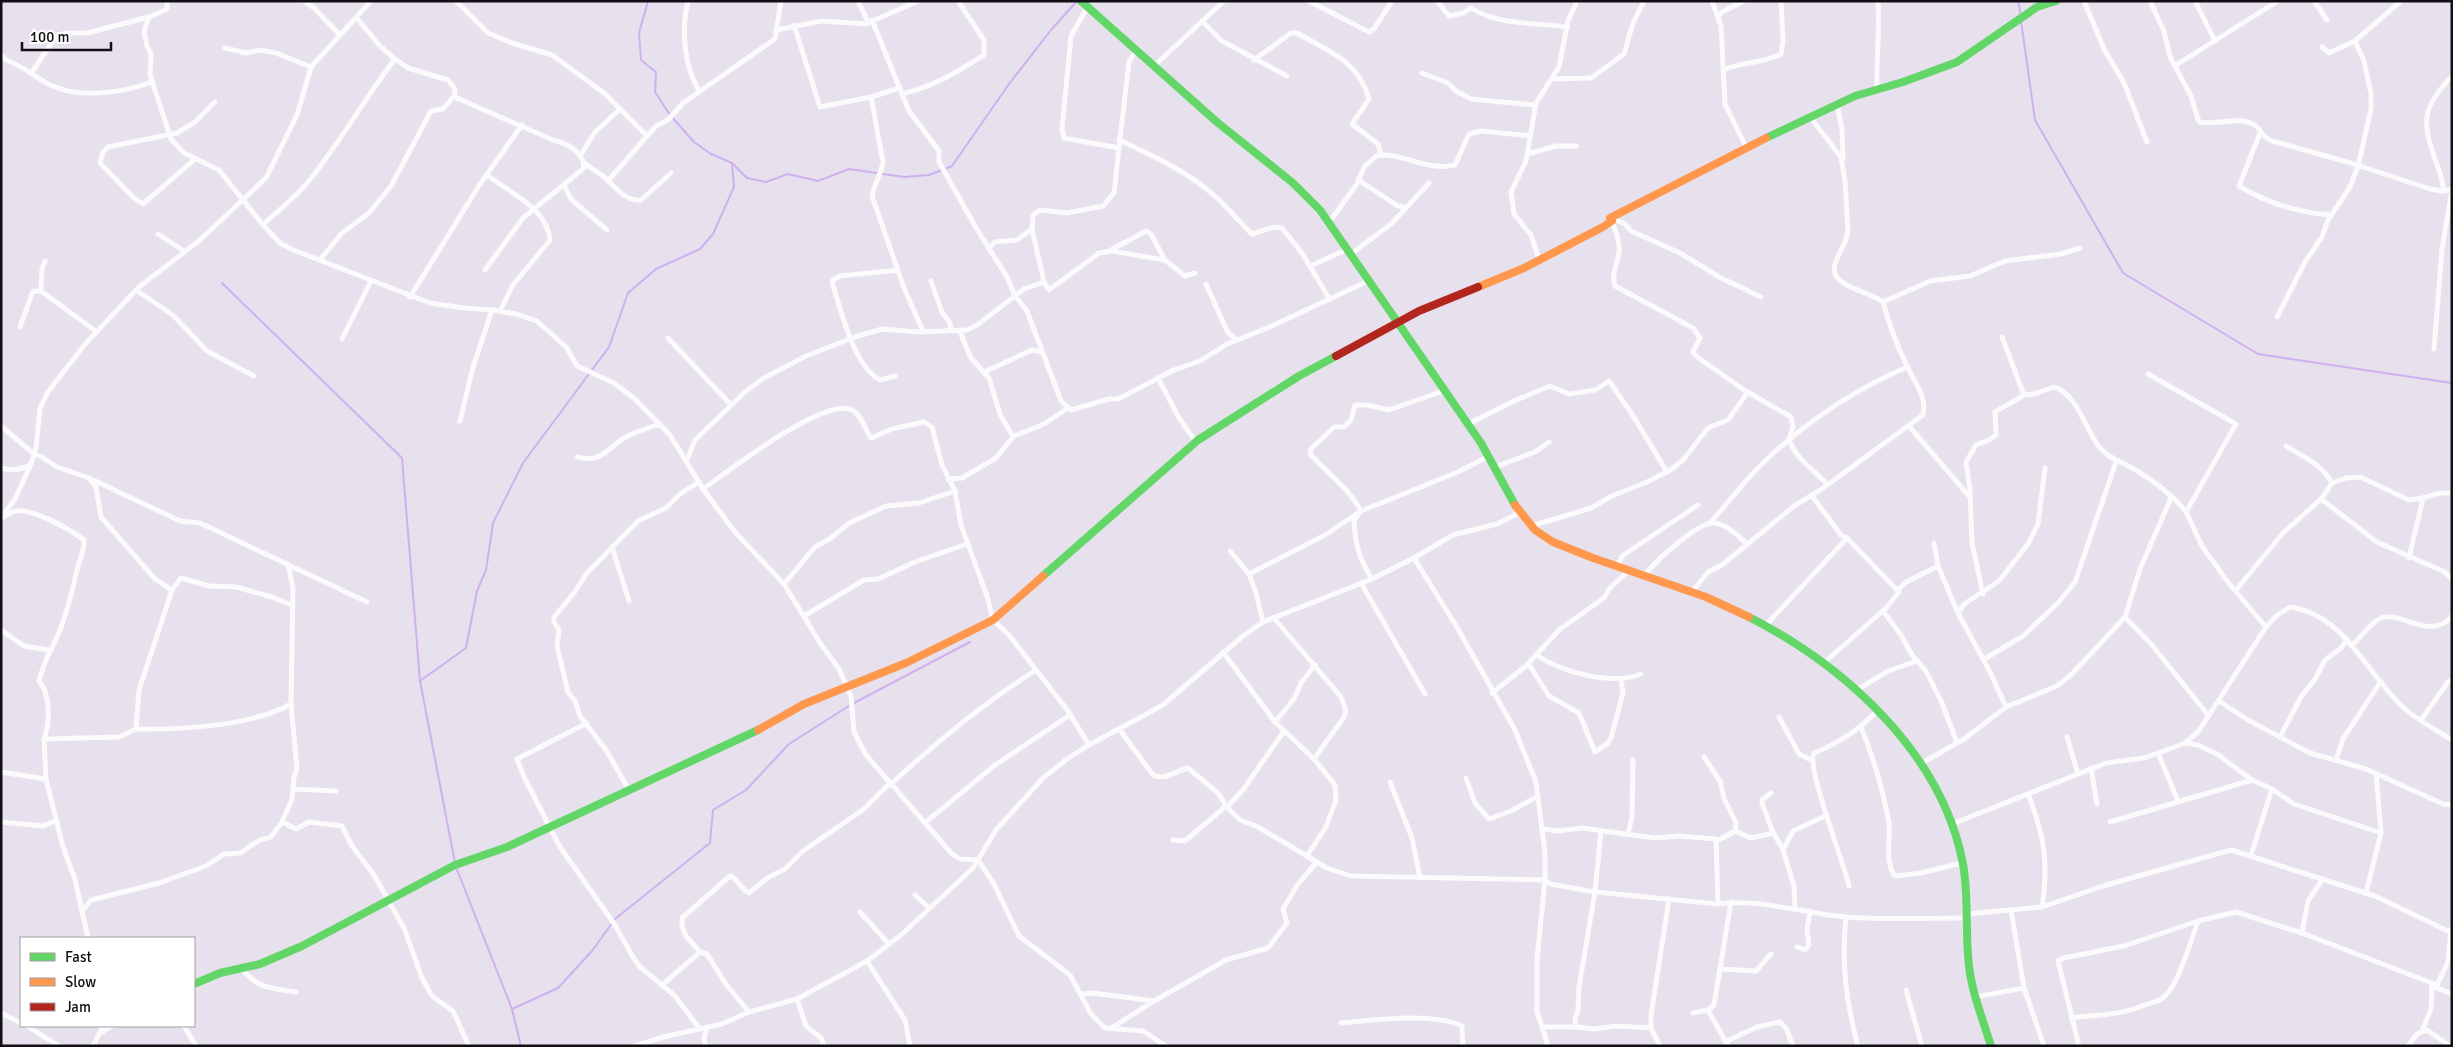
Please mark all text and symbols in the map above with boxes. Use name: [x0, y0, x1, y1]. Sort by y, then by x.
scale bar: [22, 20, 111, 52]
text: 100 m: [30, 28, 70, 46]
legend: [20, 937, 195, 1027]
text: Fast: [65, 948, 92, 966]
text: Slow: [65, 973, 96, 991]
text: Jam: [65, 998, 91, 1016]

